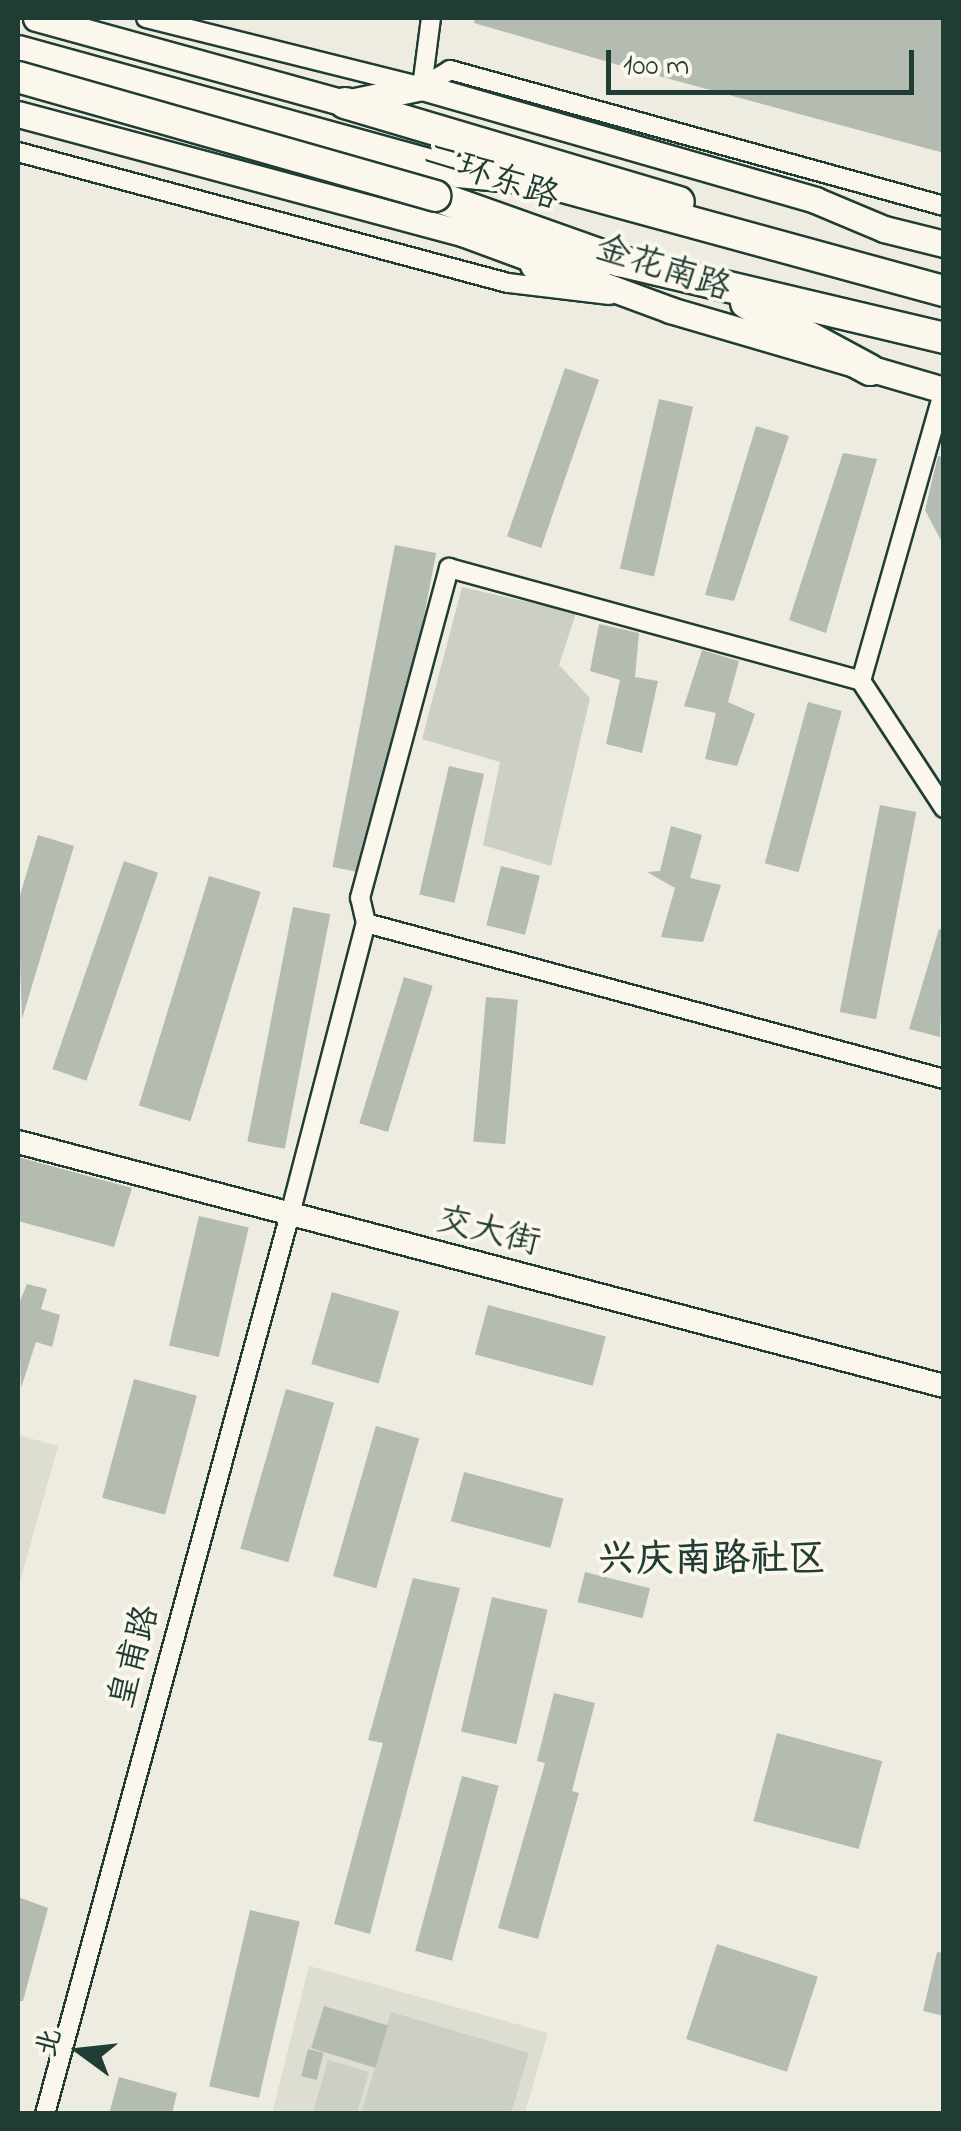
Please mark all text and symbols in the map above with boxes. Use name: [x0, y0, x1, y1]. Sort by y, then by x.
scale bar: [611, 30, 918, 92]
text: 100 m: [623, 45, 689, 89]
street label: 二环东路: [418, 135, 564, 221]
street label: 金花南路: [590, 228, 736, 312]
street label: 交大街: [432, 1200, 544, 1266]
district label: 兴庆南路社区: [598, 1539, 826, 1585]
street label: 皇甫路: [102, 1601, 170, 1713]
north arrow: [30, 2001, 130, 2101]
text: 北: [27, 2024, 74, 2062]

